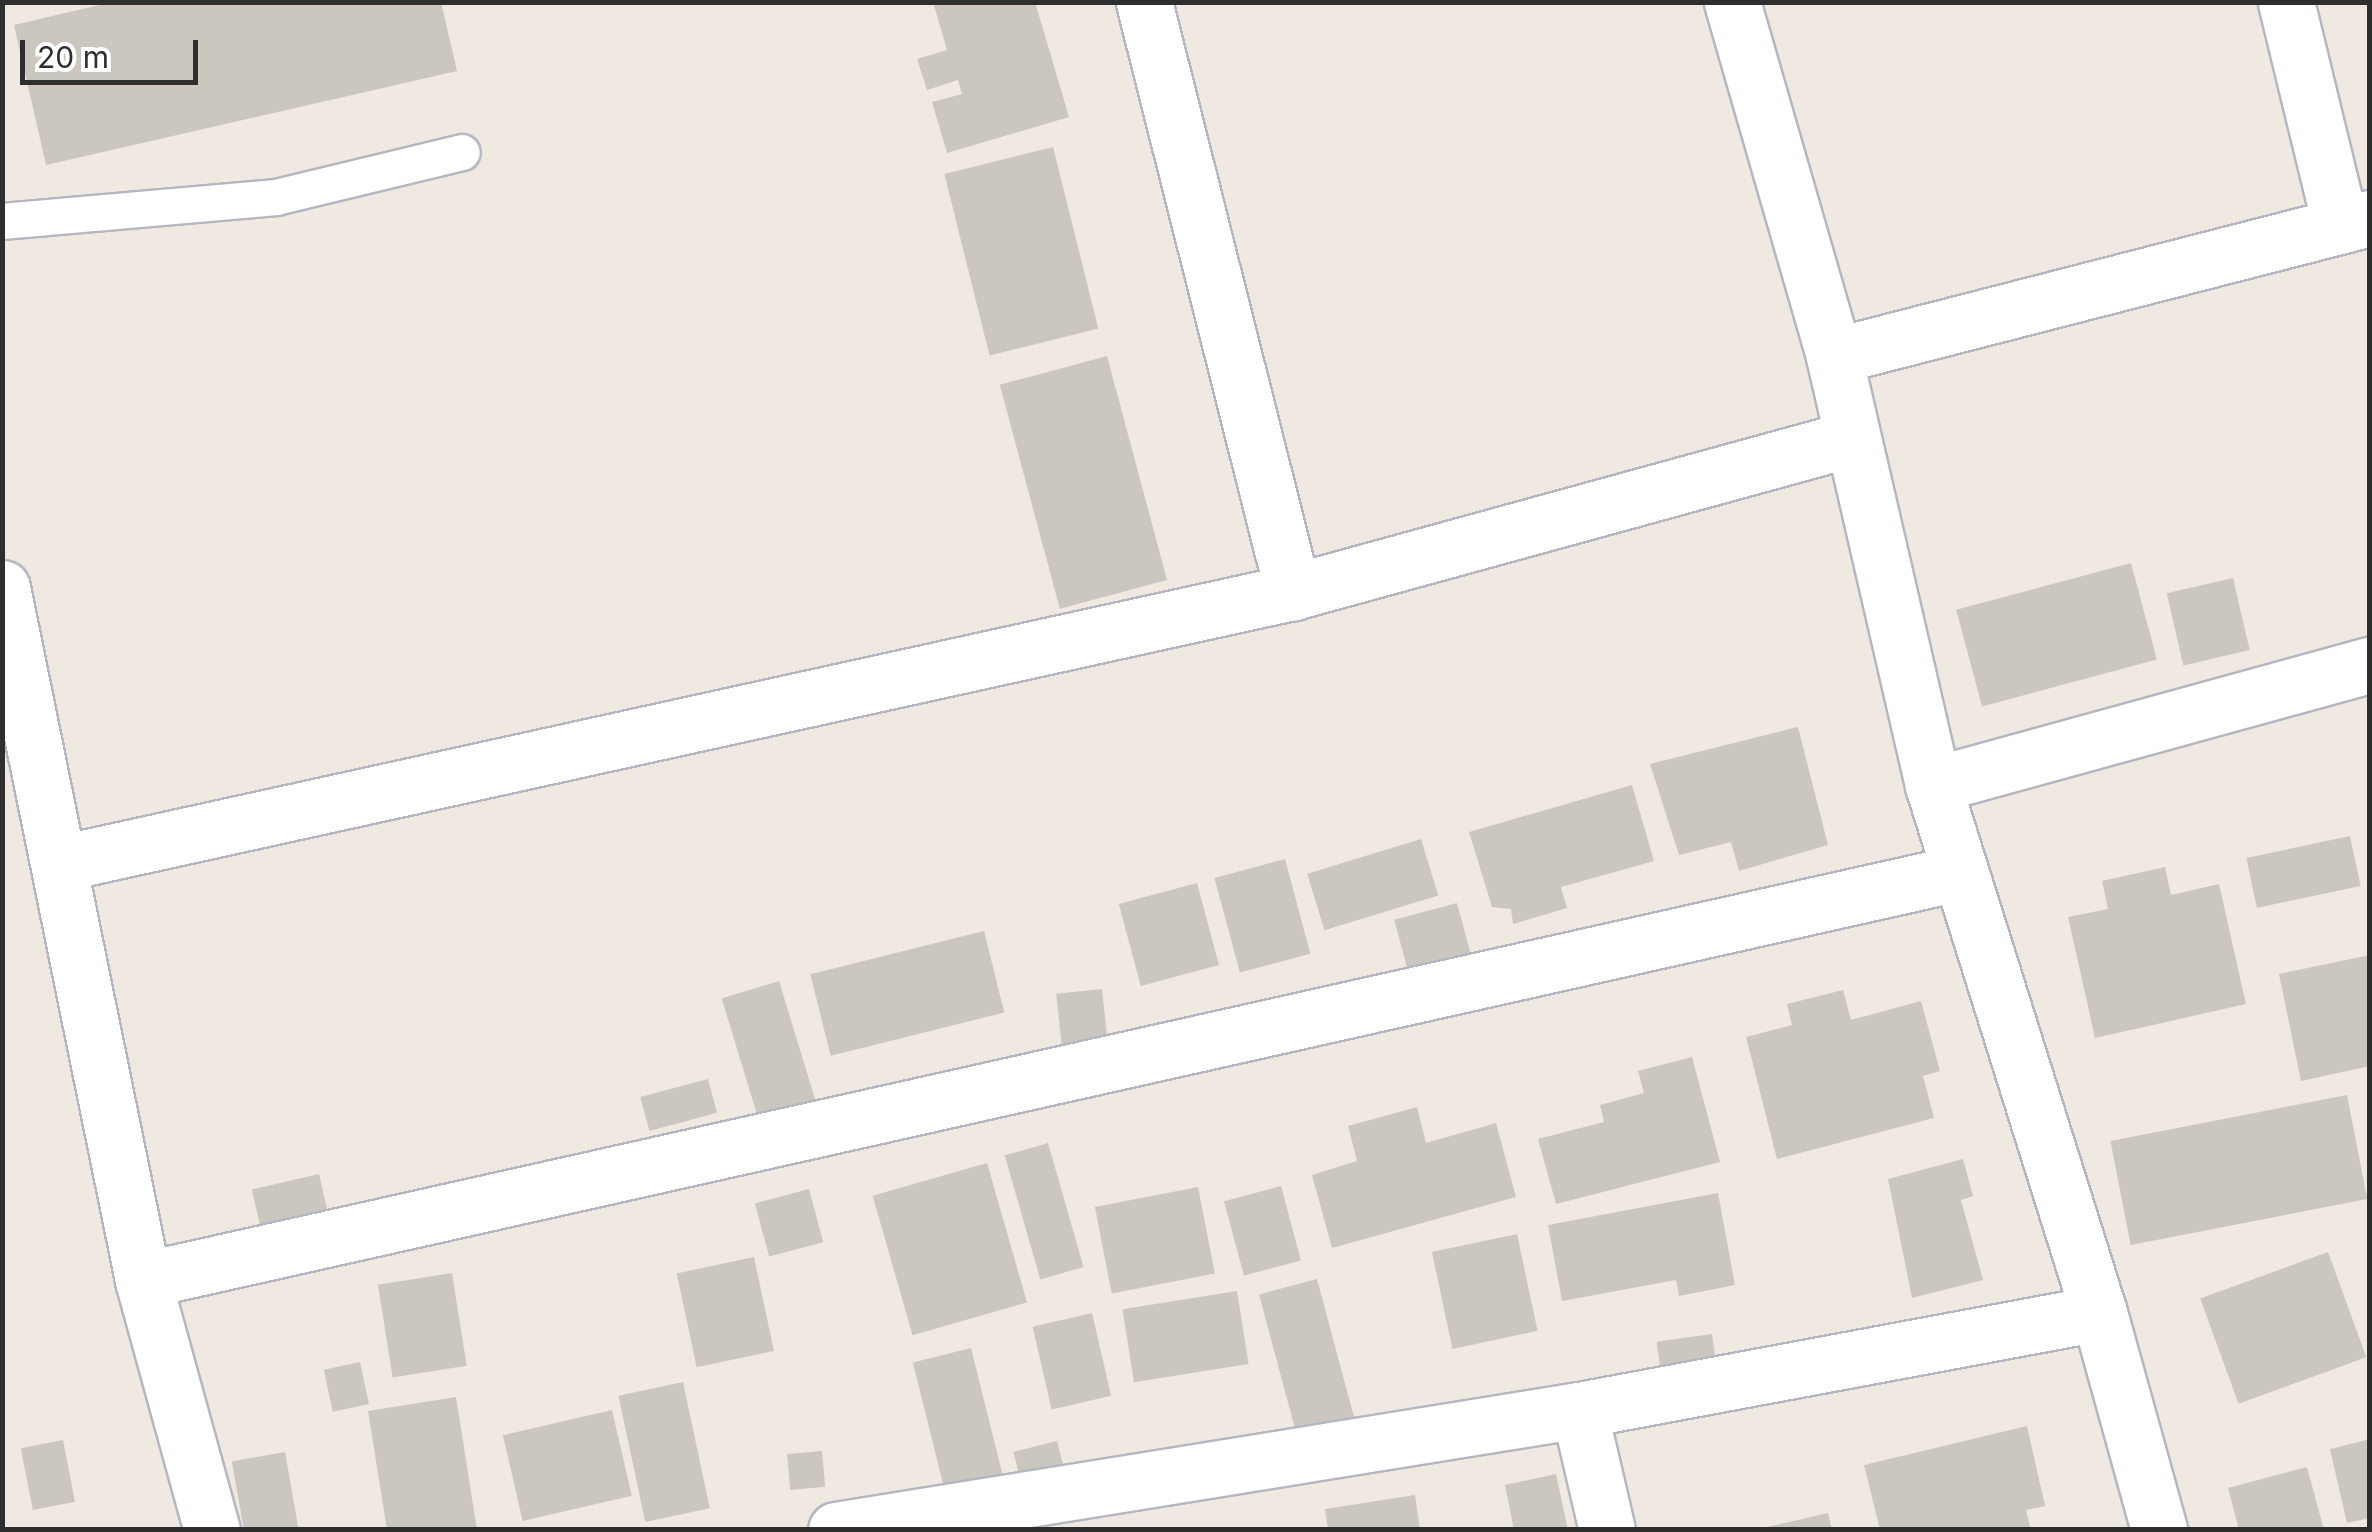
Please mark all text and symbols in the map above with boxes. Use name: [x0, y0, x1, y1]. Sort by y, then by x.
scale bar: [25, 20, 202, 82]
text: 20 m: [37, 39, 109, 75]

